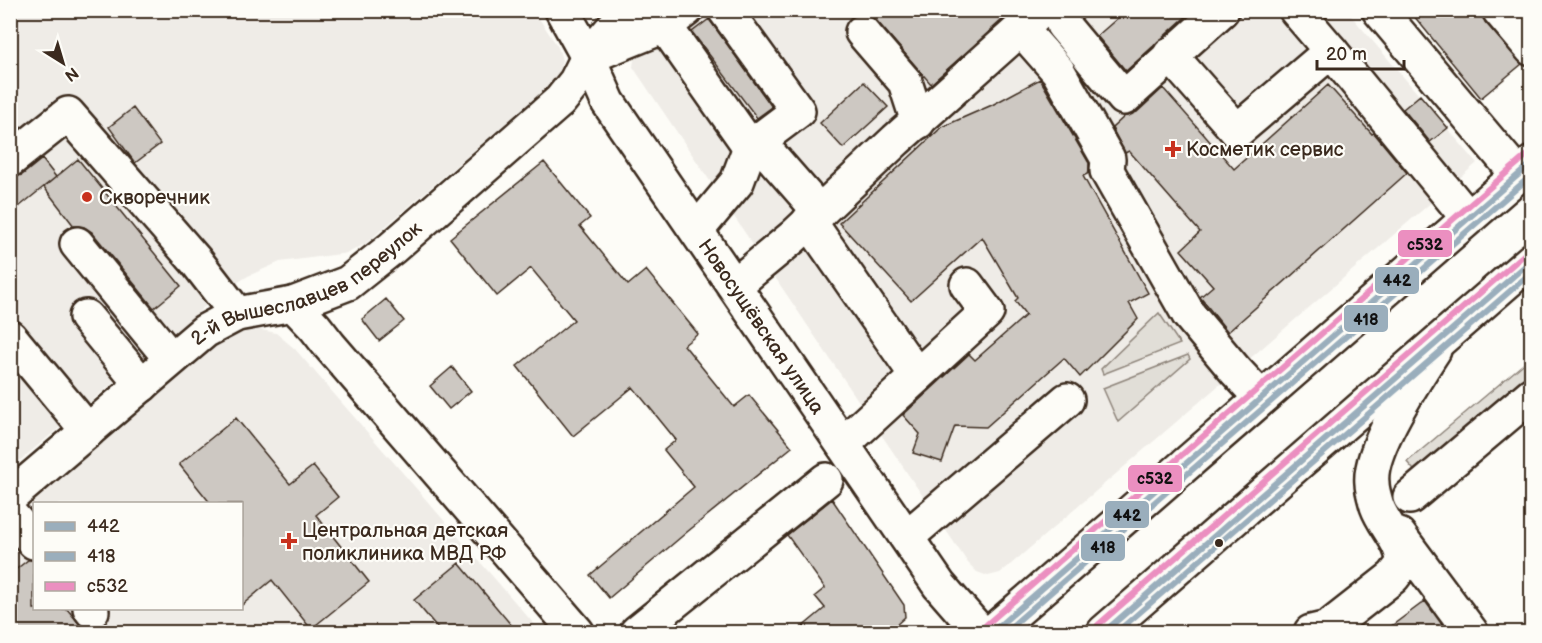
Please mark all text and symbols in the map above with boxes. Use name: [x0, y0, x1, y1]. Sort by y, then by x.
north arrow: [33, 33, 93, 93]
scale bar: [1317, 33, 1404, 71]
text: 20 m: [1326, 44, 1367, 65]
text: N: [61, 63, 82, 85]
place label: Косметик сервис: [1186, 138, 1344, 162]
marker: Косметик сервис: [1164, 140, 1182, 158]
place label: Скворечник: [99, 186, 210, 210]
marker: Скворечник: [80, 190, 94, 204]
street label: 2-й Вышеславцев переулок: [186, 216, 427, 351]
line badge: с532: [1397, 229, 1453, 258]
street label: Новосущёвская улица: [693, 235, 829, 419]
text: с532: [1407, 236, 1444, 255]
line badge: 442: [1374, 266, 1420, 295]
text: 442: [1383, 272, 1412, 291]
line badge: 418: [1343, 304, 1389, 333]
text: 418: [1353, 311, 1379, 330]
line badge: с532: [1127, 464, 1183, 493]
text: с532: [1137, 470, 1174, 489]
line badge: 442: [1104, 500, 1150, 529]
legend: [33, 502, 243, 610]
text: 442: [1113, 507, 1142, 526]
text: 442: [87, 516, 120, 537]
place label: Центральная детская поликлиника МВД РФ: [302, 519, 508, 566]
marker: Центральная детская поликлиника МВД РФ: [280, 532, 298, 550]
line badge: 418: [1080, 533, 1126, 562]
unlabelled marker: [1213, 537, 1225, 549]
text: 418: [1090, 539, 1116, 558]
text: 418: [87, 546, 115, 567]
text: с532: [87, 576, 128, 597]

